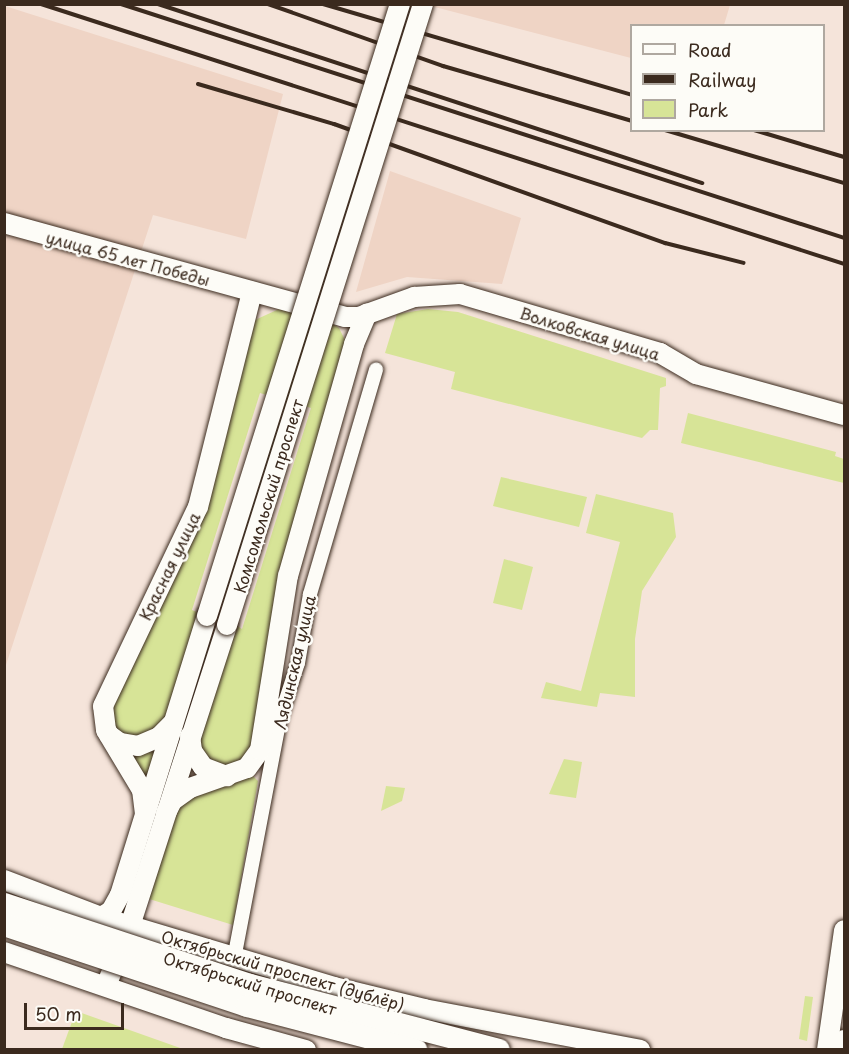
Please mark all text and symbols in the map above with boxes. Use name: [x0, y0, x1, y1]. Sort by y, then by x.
legend: [630, 24, 825, 132]
text: Road: [688, 36, 732, 63]
text: Railway: [688, 66, 756, 93]
text: Park: [688, 96, 728, 123]
street label: улица 65 лет Победы: [44, 227, 212, 289]
street label: Волковская улица: [517, 302, 663, 364]
street label: Комсомольский проспект: [229, 397, 307, 595]
street label: Красная улица: [134, 509, 204, 623]
street label: Лядинская улица: [269, 593, 319, 731]
street label: Октябрьский проспект (дублёр): [159, 926, 407, 1014]
street label: Октябрьский проспект: [161, 947, 339, 1019]
scale bar: [27, 991, 128, 1029]
text: 50 m: [35, 1000, 82, 1027]

